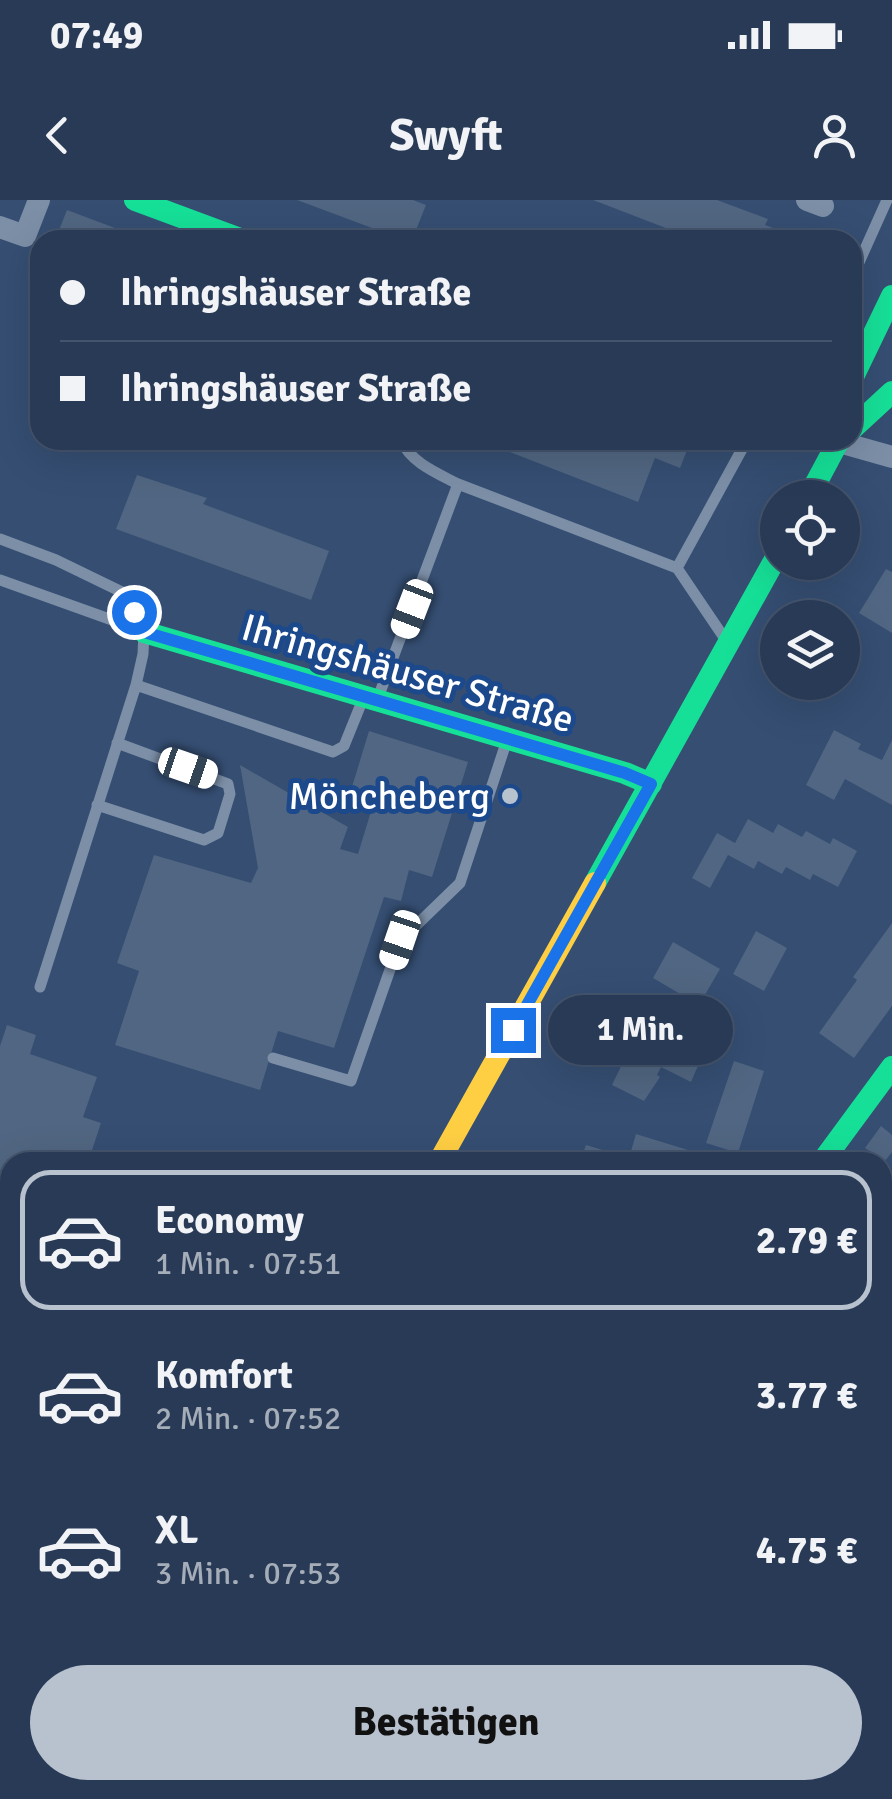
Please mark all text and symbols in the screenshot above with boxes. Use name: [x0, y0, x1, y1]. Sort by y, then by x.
text: 07:49: [50, 12, 143, 59]
icon: back: [30, 108, 85, 163]
text: Swyft: [389, 108, 503, 163]
icon: person: [807, 108, 862, 163]
text: Ihringshäuser Straße: [120, 269, 471, 316]
text: Ihringshäuser Straße: [120, 365, 471, 412]
map controls: [760, 480, 860, 700]
button: locate: [760, 480, 860, 580]
car: [387, 576, 437, 642]
route start: [112, 590, 157, 635]
button: layers: [760, 600, 860, 700]
street label: Ihringshäuser Straße: [236, 604, 579, 743]
car: [155, 744, 221, 792]
place label: Möncheberg: [288, 773, 490, 820]
marker: Möncheberg: [499, 785, 521, 807]
car: [376, 907, 424, 973]
callout: 1 Min.: [548, 995, 733, 1065]
route end: [491, 1008, 536, 1053]
text: 1 Min.: [597, 1010, 684, 1049]
icon: car: [35, 1195, 125, 1285]
text: Economy: [155, 1197, 304, 1244]
text: 2.79 €: [756, 1217, 857, 1264]
text: 1 Min. · 07:51: [155, 1244, 341, 1283]
icon: car: [35, 1350, 125, 1440]
text: Komfort: [155, 1352, 293, 1399]
text: 3.77 €: [756, 1372, 857, 1419]
text: 2 Min. · 07:52: [155, 1399, 341, 1438]
icon: car: [35, 1505, 125, 1595]
text: XL: [155, 1507, 198, 1554]
text: 4.75 €: [756, 1527, 857, 1574]
text: 3 Min. · 07:53: [155, 1554, 341, 1593]
button: Bestätigen: [30, 1665, 862, 1780]

